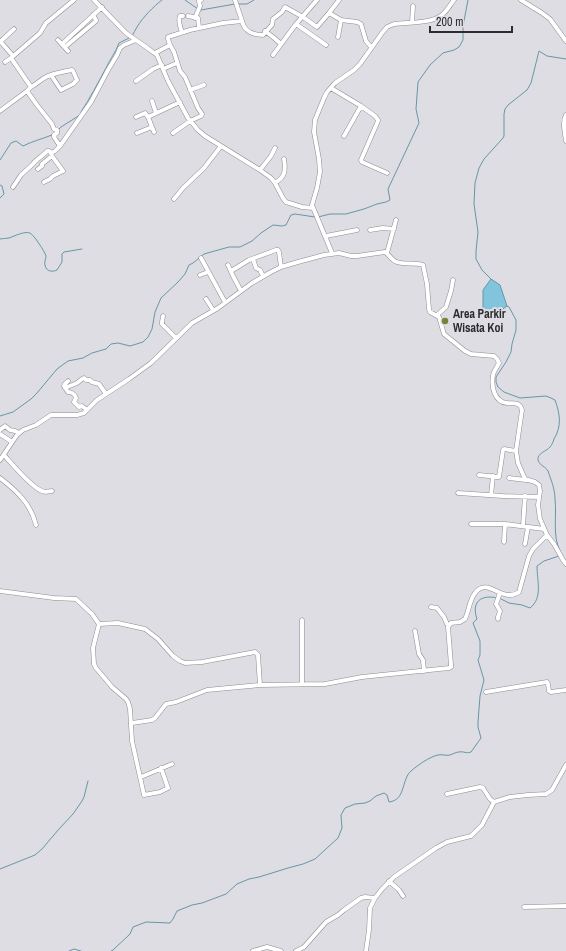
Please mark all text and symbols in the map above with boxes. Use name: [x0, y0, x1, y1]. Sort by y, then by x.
scale bar: [430, 8, 512, 34]
text: 200 m: [436, 14, 463, 30]
place label: Area Parkir Wisata Koi: [453, 306, 506, 336]
marker: Area Parkir Wisata Koi: [440, 316, 450, 326]

